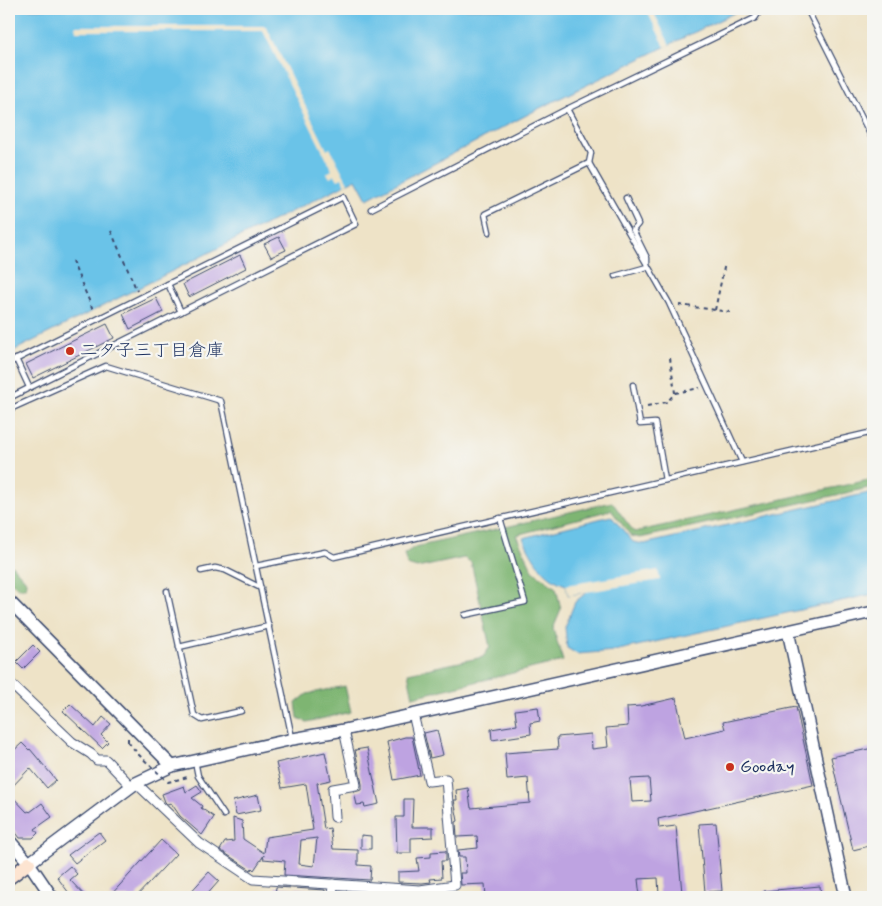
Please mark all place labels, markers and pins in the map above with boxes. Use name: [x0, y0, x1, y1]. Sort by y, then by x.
place label: 二タ子三丁目倉庫: [80, 339, 224, 363]
marker: 二タ子三丁目倉庫: [64, 345, 76, 357]
place label: Gooday: [740, 755, 795, 779]
marker: Gooday: [724, 761, 736, 773]

